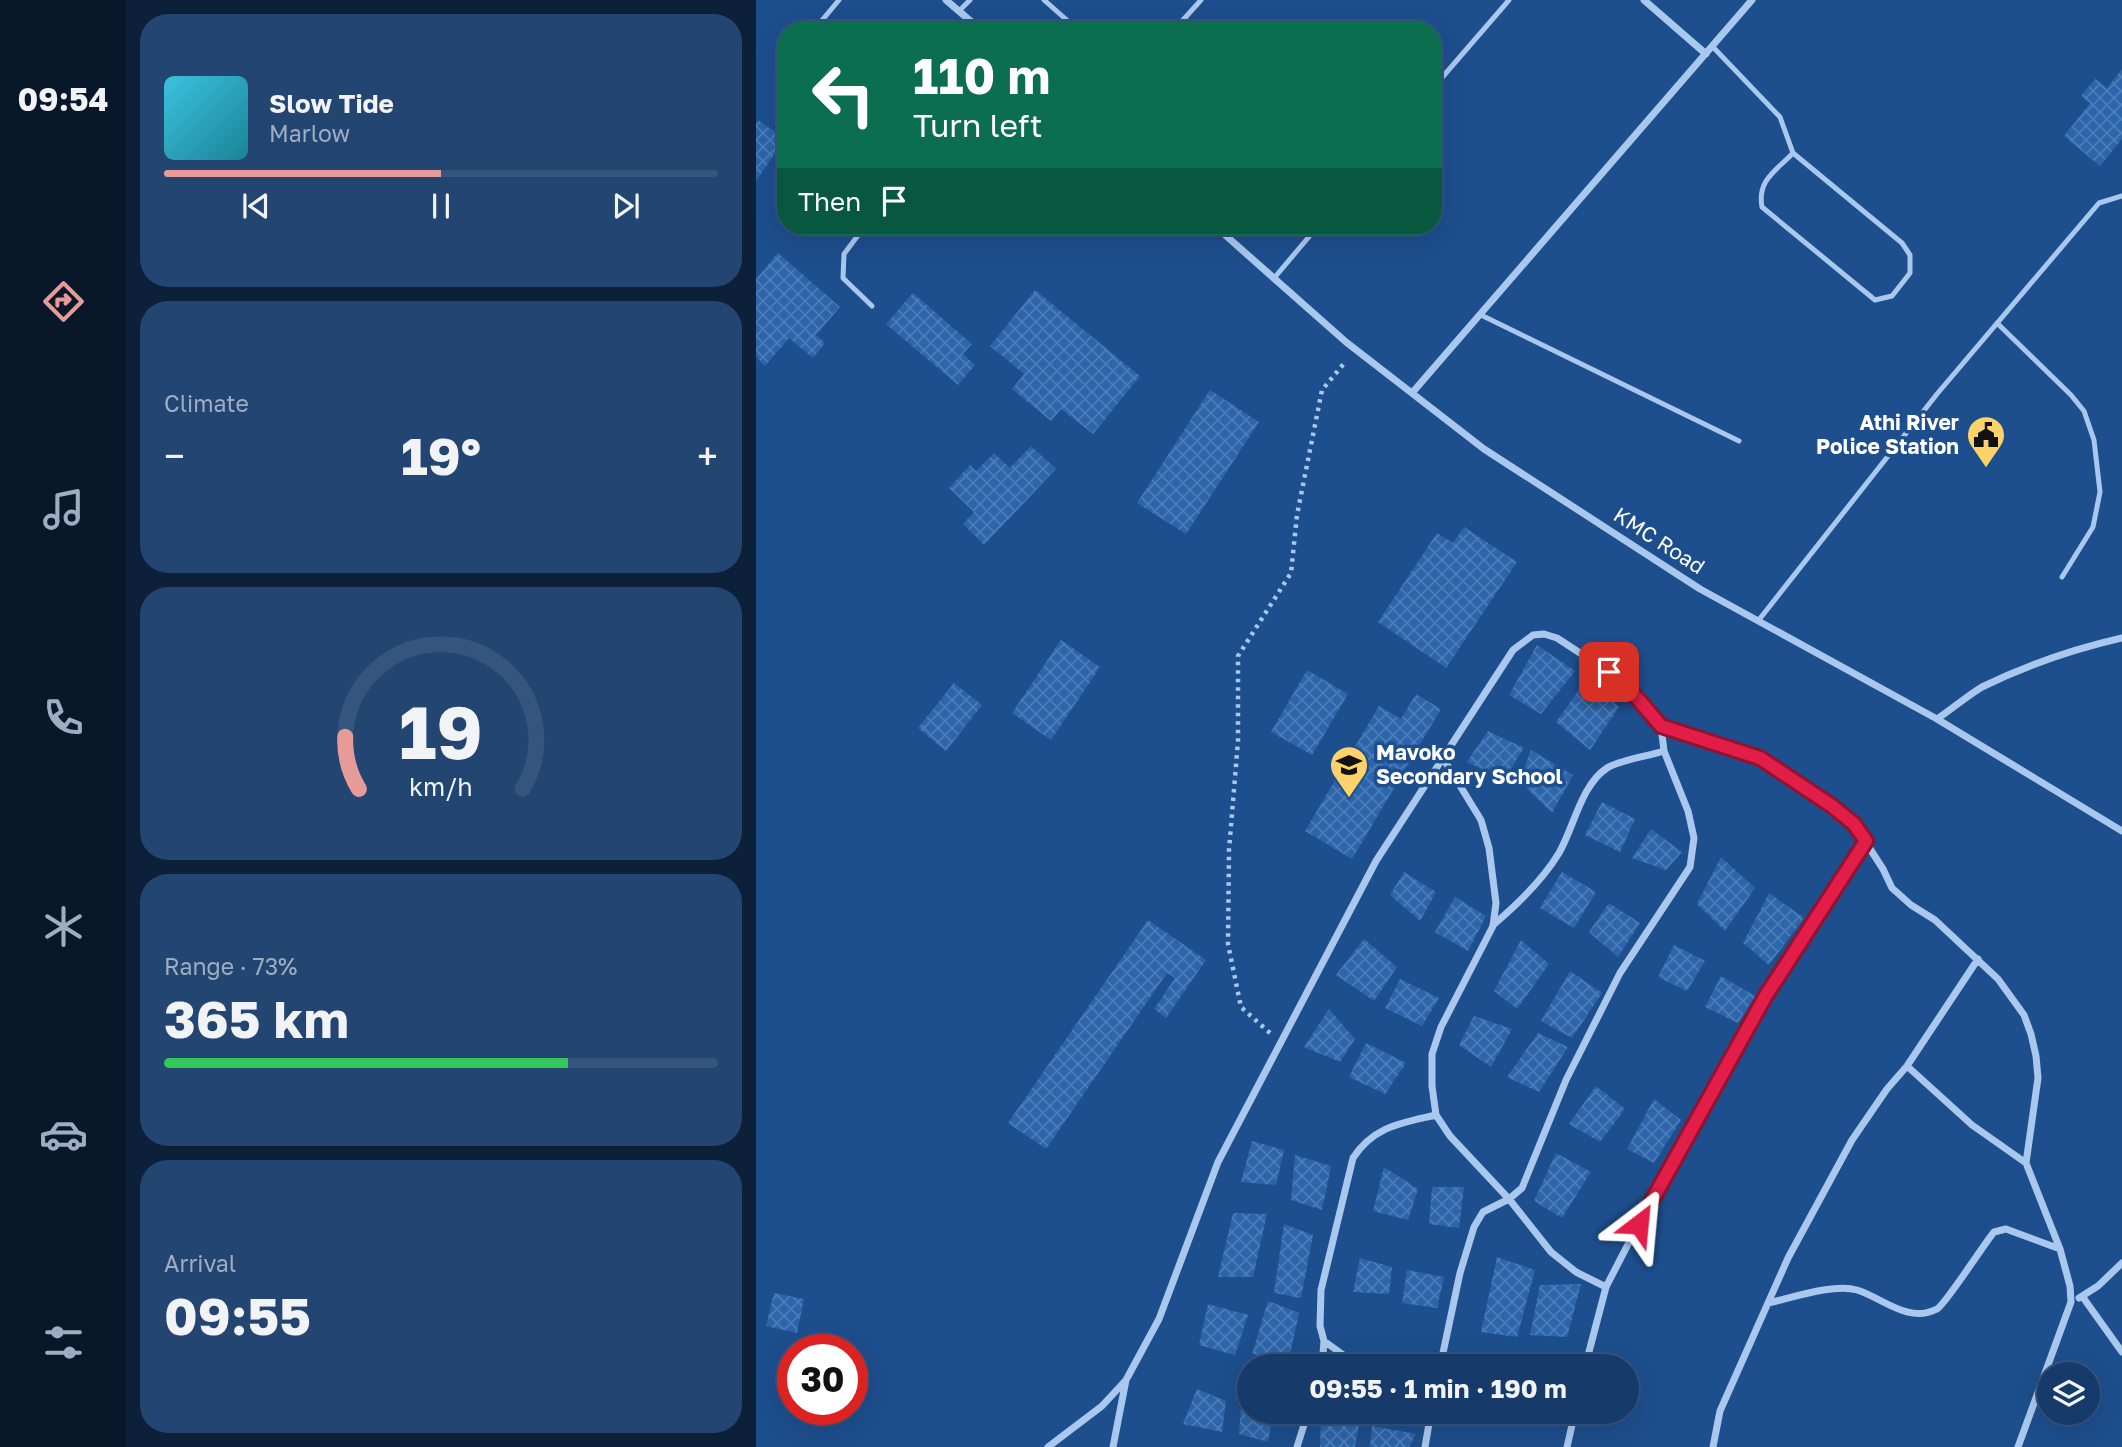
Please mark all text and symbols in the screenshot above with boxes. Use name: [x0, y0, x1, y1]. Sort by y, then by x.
text: 110 m: [913, 46, 1050, 105]
icon: left: [798, 49, 889, 140]
text: 09:54: [18, 80, 108, 118]
text: Slow Tide: [269, 88, 394, 119]
text: Turn left: [913, 106, 1042, 144]
text: Marlow: [269, 119, 350, 147]
icon: arrive: [875, 182, 913, 220]
text: Then: [798, 186, 861, 217]
icon: previous: [237, 187, 275, 225]
icon: pause: [422, 187, 460, 225]
icon: next: [607, 187, 645, 225]
icon: directions: [39, 277, 88, 326]
text: Climate: [164, 389, 249, 417]
place label: Athi River Police Station: [1816, 409, 1959, 459]
public building icon: Athi River Police Station: [1965, 414, 2007, 469]
text: 19°: [401, 424, 481, 486]
text: −: [164, 433, 185, 478]
text: +: [697, 433, 718, 478]
icon: music: [39, 485, 88, 534]
street label: KMC Road: [1609, 501, 1710, 579]
pin: [1579, 642, 1639, 702]
icon: arrive: [1590, 653, 1628, 691]
text: 19: [399, 689, 483, 776]
icon: phone: [39, 693, 88, 742]
place label: Mavoko Secondary School: [1376, 739, 1563, 789]
school or university icon: Mavoko Secondary School: [1328, 744, 1370, 799]
text: km/h: [409, 771, 473, 802]
icon: climate: [39, 902, 88, 951]
text: Range · 73%: [164, 952, 297, 980]
text: 365 km: [164, 987, 349, 1049]
icon: car: [39, 1110, 88, 1159]
position arrow: [1602, 1187, 1676, 1261]
text: Arrival: [164, 1249, 236, 1277]
text: 09:55: [164, 1284, 311, 1346]
icon: filters: [39, 1318, 88, 1367]
speed limit sign: 30: [777, 1334, 868, 1425]
map controls: [2037, 1362, 2100, 1425]
button: layers: [2037, 1362, 2100, 1425]
text: 09:55 · 1 min · 190 m: [1309, 1373, 1567, 1404]

